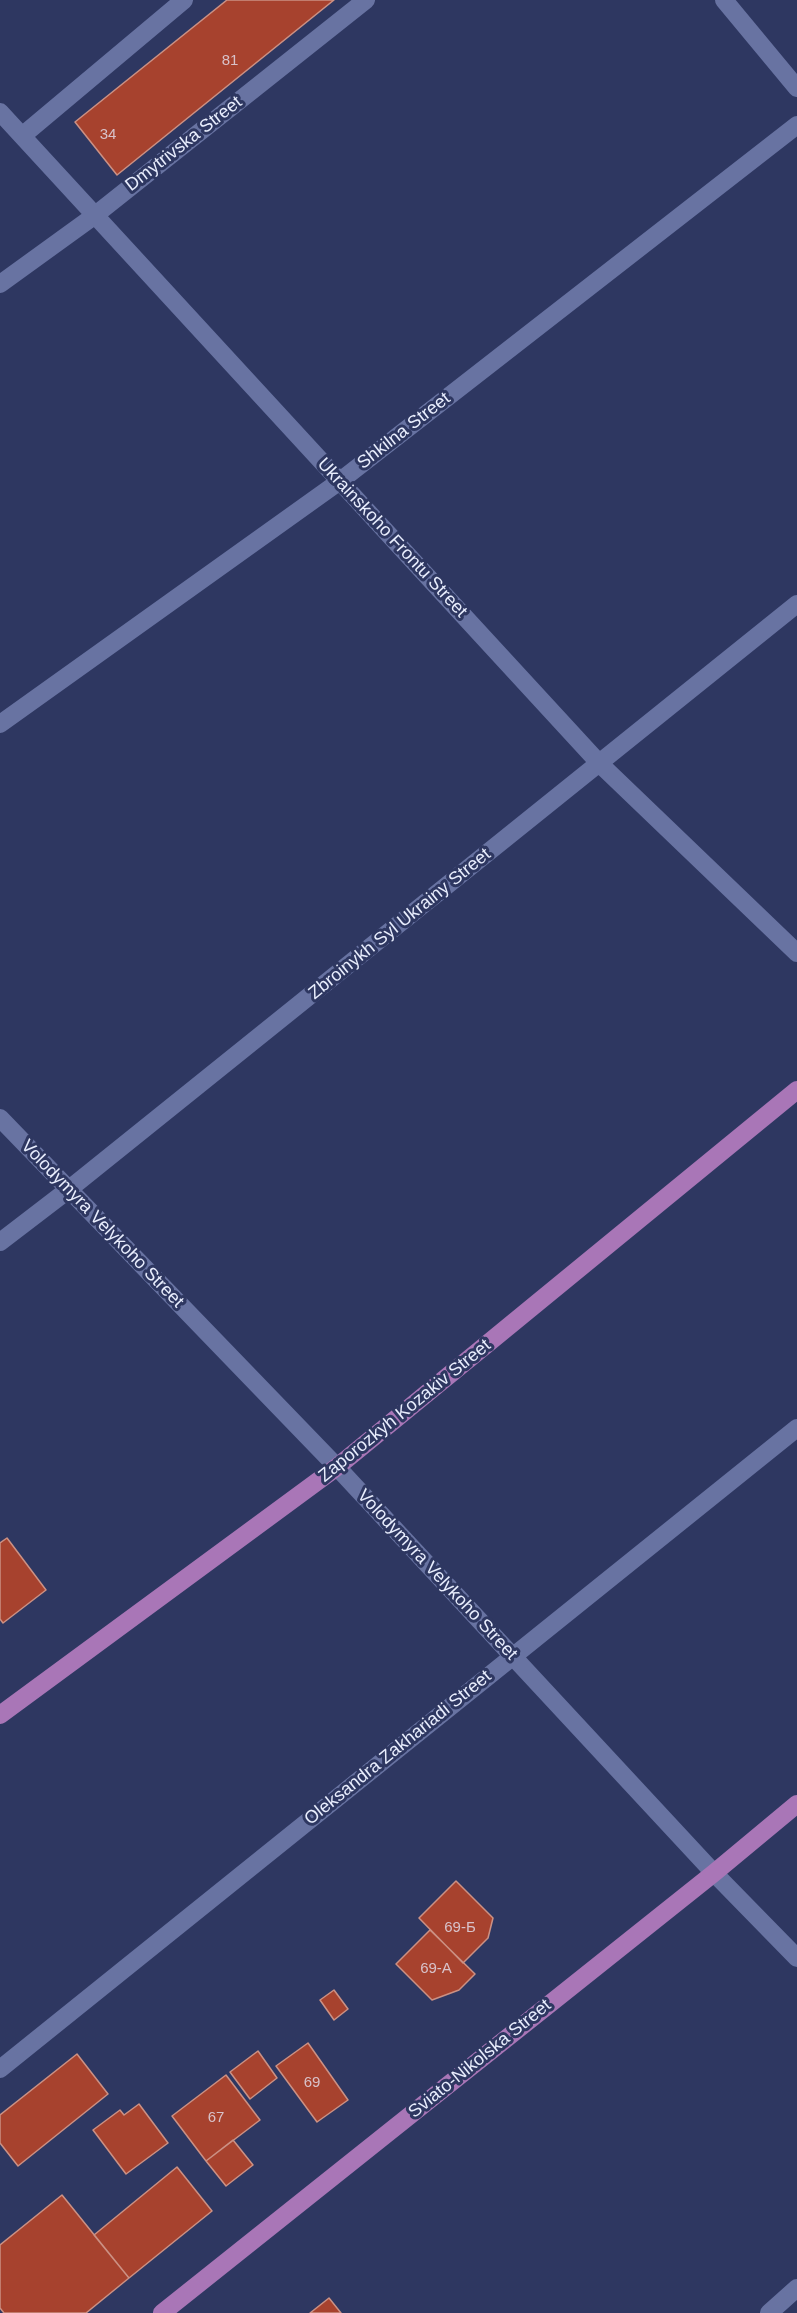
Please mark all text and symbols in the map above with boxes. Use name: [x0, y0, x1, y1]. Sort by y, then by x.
house number: 81: [222, 52, 238, 70]
street label: Dmytrivska Street: [121, 92, 247, 196]
house number: 34: [100, 126, 116, 144]
street label: Shkilna Street: [353, 388, 455, 474]
street label: Ukrainskoho Frontu Street: [312, 454, 472, 622]
street label: Zbroinykh Syl Ukrainy Street: [305, 844, 495, 1004]
street label: Volodymyra Velykoho Street: [16, 1136, 188, 1312]
street label: Zaporozkyh Kozakiv Street: [315, 1335, 495, 1487]
street label: Volodymyra Velykoho Street: [352, 1485, 522, 1665]
street label: Oleksandra Zakhariadi Street: [300, 1666, 496, 1830]
house number: 69-Б: [444, 1919, 476, 1937]
house number: 69-А: [420, 1960, 452, 1978]
street label: Sviato-Nikolska Street: [404, 1995, 556, 2123]
house number: 69: [304, 2074, 320, 2092]
house number: 67: [208, 2109, 224, 2127]

